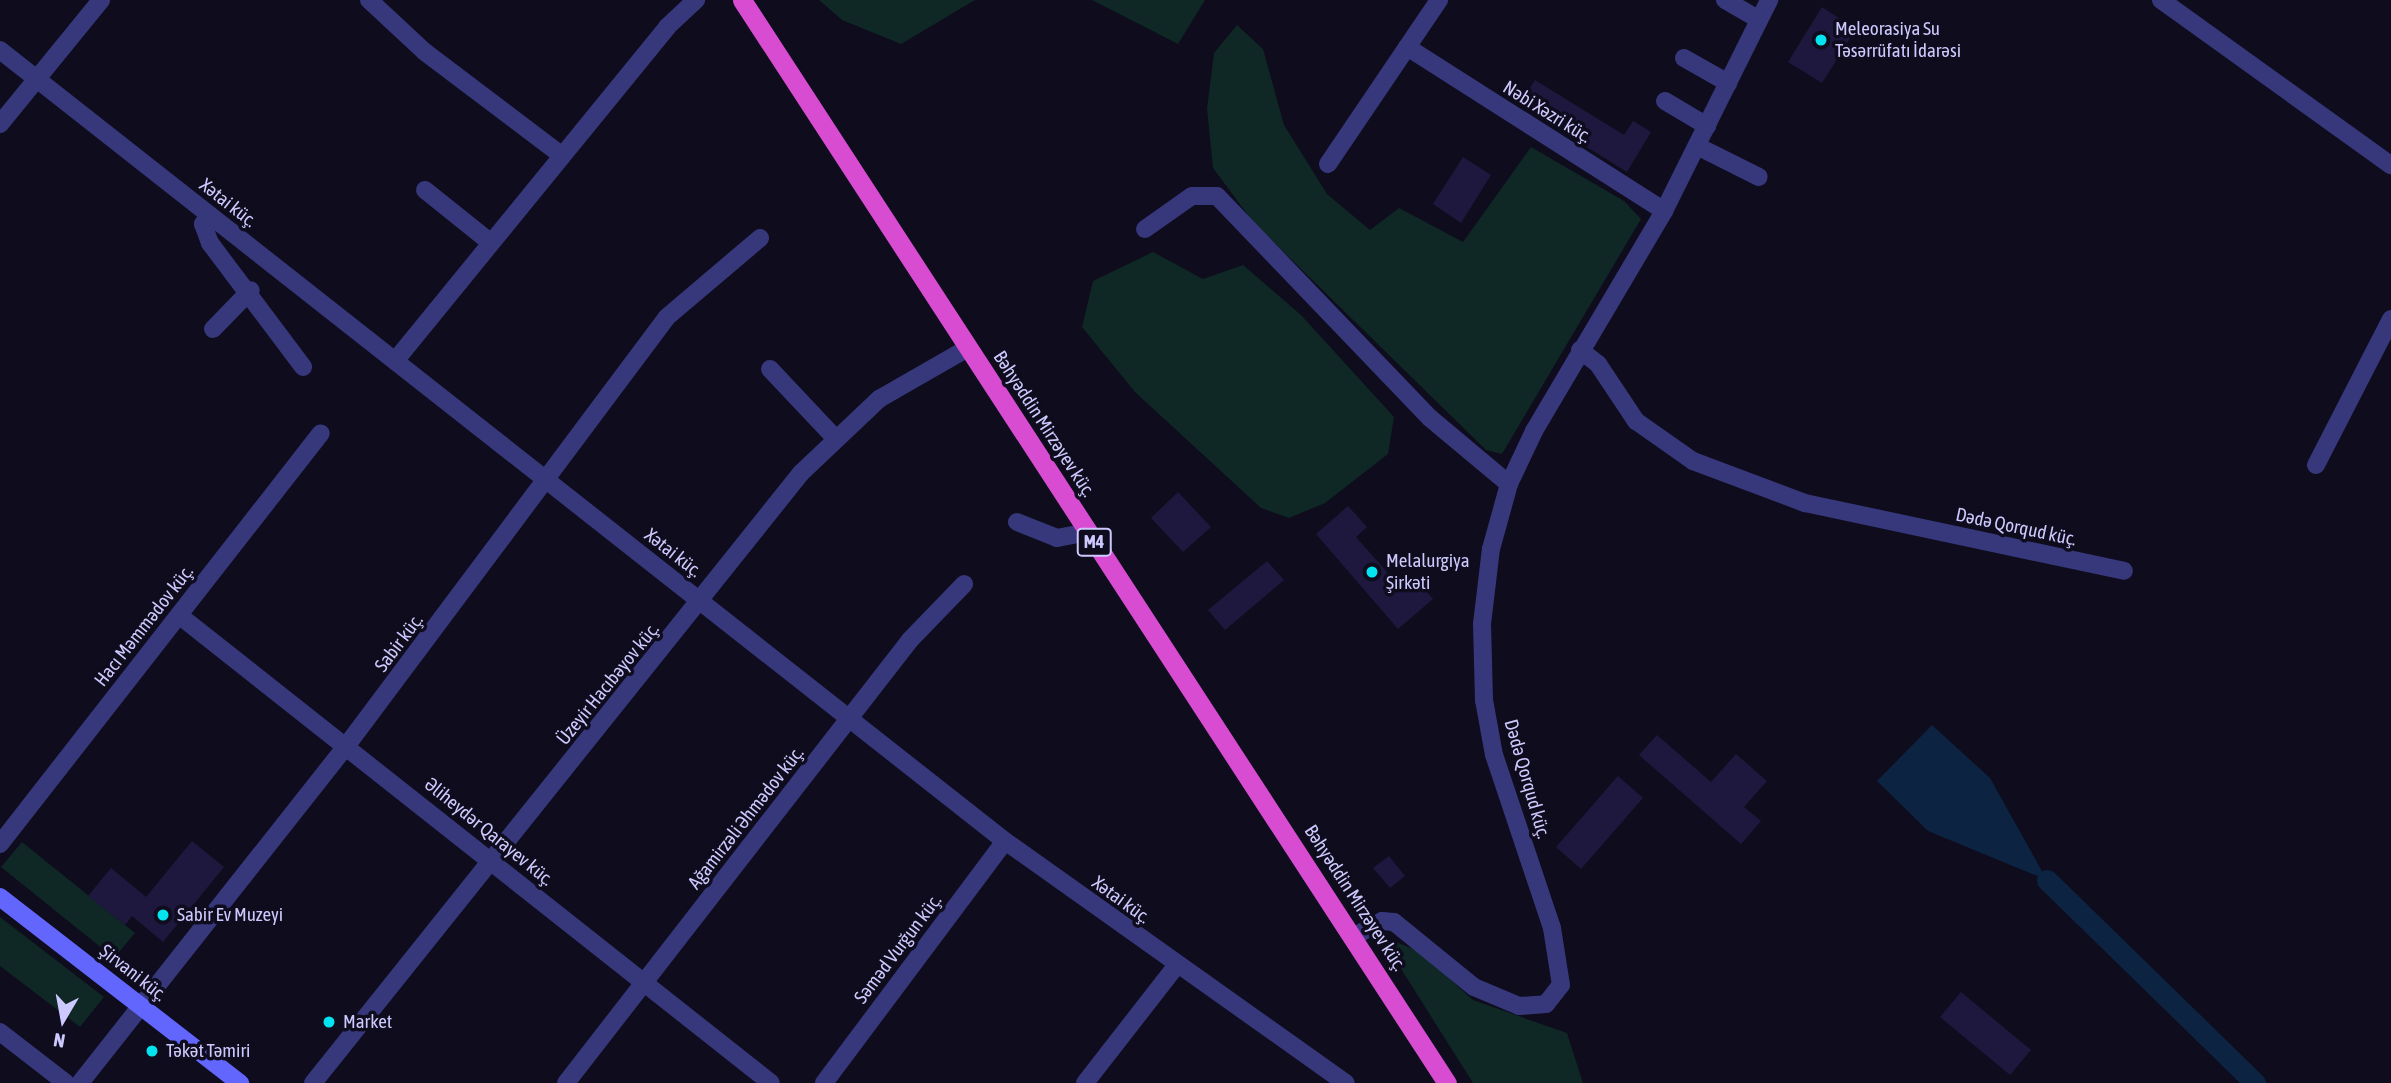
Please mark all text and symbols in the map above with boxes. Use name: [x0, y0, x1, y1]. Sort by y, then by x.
place label: Meleorasiya Su Təsərrüfatı İdarəsi: [1835, 18, 1961, 62]
marker: Meleorasiya Su Təsərrüfatı İdarəsi: [1813, 32, 1829, 48]
street label: Nəbi Xəzri küç.: [1499, 76, 1595, 148]
street label: Xətai küç.: [195, 174, 261, 232]
street label: Bəhyəddin Mirzəyev küç.: [988, 347, 1100, 501]
street label: Dədə Qorqud küç.: [1954, 503, 2078, 551]
street label: Xətai küç.: [640, 524, 706, 582]
road number: M4: [1076, 528, 1112, 556]
place label: Melalurgiya Şirkəti: [1386, 550, 1469, 594]
street label: Hacı Məmmədov küç.: [90, 561, 198, 691]
marker: Melalurgiya Şirkəti: [1364, 564, 1380, 580]
street label: Sabir küç.: [370, 610, 428, 676]
street label: Üzeyir Hacıbəyov küç.: [552, 618, 664, 750]
street label: Dədə Qorqud küç.: [1499, 717, 1555, 841]
street label: Ağamirzəli Əhmədov küç.: [683, 742, 809, 894]
street label: Əliheydər Qarayev küç.: [420, 773, 558, 891]
street label: Bəhyəddin Mirzəyev küç.: [1299, 821, 1411, 975]
street label: Xətai küç.: [1088, 871, 1154, 929]
street label: Səməd Vurğun küç.: [850, 890, 946, 1008]
place label: Sabir Ev Muzeyi: [177, 904, 283, 926]
marker: Sabir Ev Muzeyi: [155, 907, 171, 923]
street label: Şirvani küç.: [95, 940, 171, 1006]
north arrow: [28, 985, 98, 1055]
place label: Market: [343, 1011, 392, 1033]
marker: Market: [321, 1014, 337, 1030]
text: N: [52, 1029, 67, 1052]
place label: Təkət Təmiri: [166, 1040, 250, 1062]
marker: Təkət Təmiri: [144, 1043, 160, 1059]

